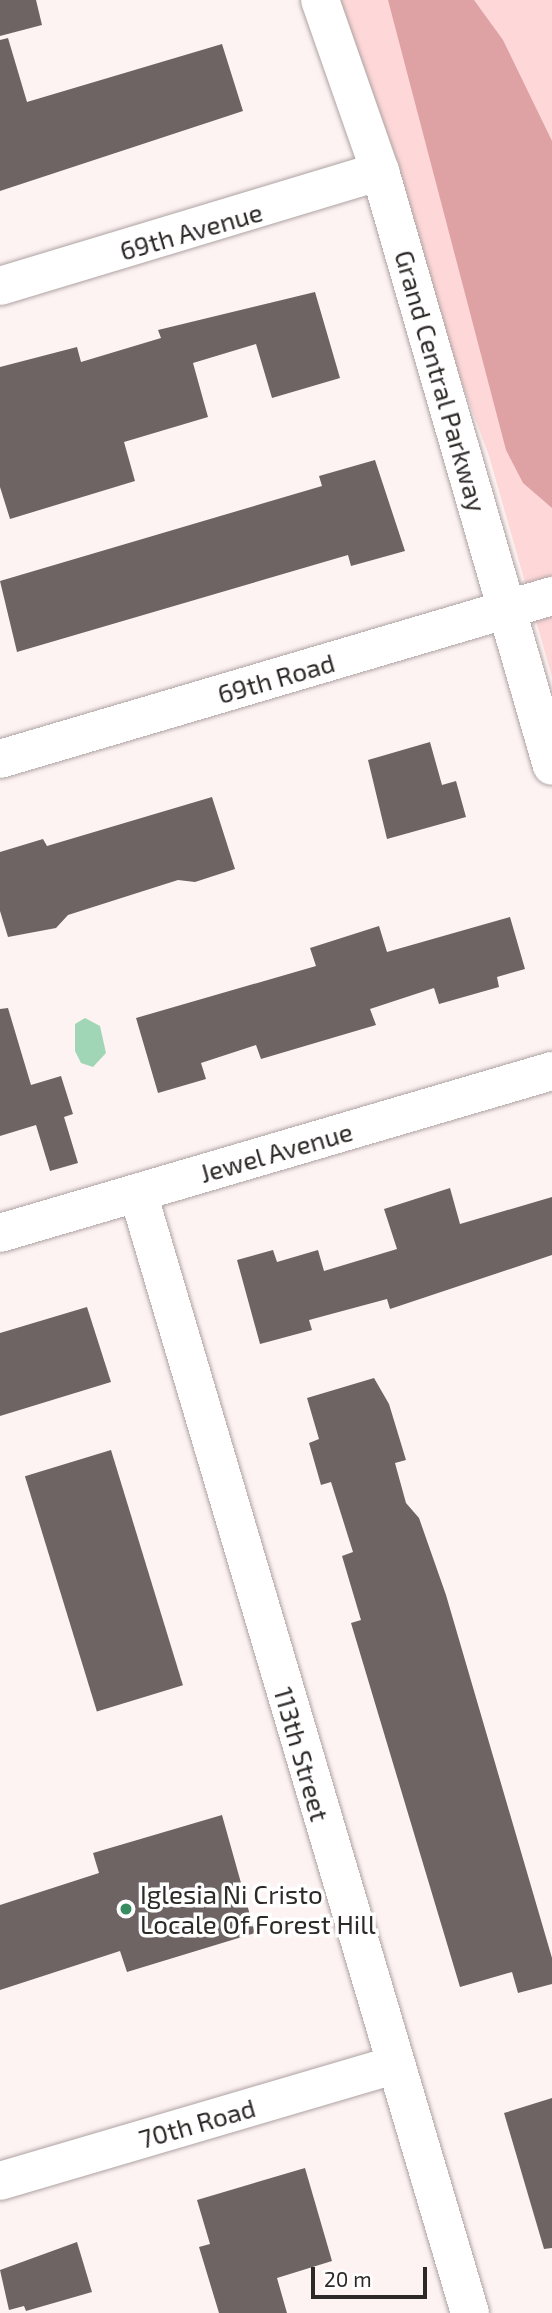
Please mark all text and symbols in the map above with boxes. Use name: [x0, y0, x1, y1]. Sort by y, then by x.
street label: 69th Avenue: [116, 196, 266, 266]
street label: Grand Central Parkway: [389, 246, 493, 516]
street label: 69th Road: [214, 646, 338, 710]
street label: Jewel Avenue: [195, 1115, 357, 1189]
street label: 113th Street: [268, 1683, 336, 1825]
place label: Iglesia Ni Cristo Locale Of Forest Hill: [140, 1878, 376, 1940]
marker: Iglesia Ni Cristo Locale Of Forest Hill: [118, 1901, 134, 1917]
street label: 70th Road: [135, 2092, 259, 2154]
scale bar: [314, 2254, 430, 2298]
text: 20 m: [324, 2266, 372, 2291]

